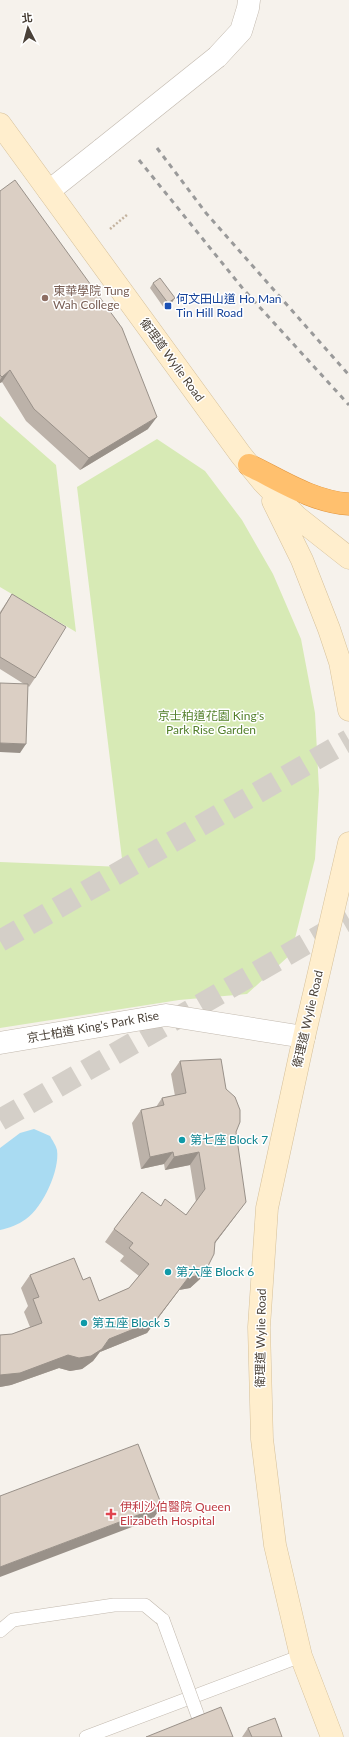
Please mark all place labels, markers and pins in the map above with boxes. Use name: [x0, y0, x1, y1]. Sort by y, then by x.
place label: 東華學院 Tung Wah College: [53, 283, 130, 312]
place label: 何文田山道 Ho Man Tin Hill Road: [176, 291, 282, 320]
marker: 東華學院 Tung Wah College: [40, 293, 50, 303]
marker: 何文田山道 Ho Man Tin Hill Road: [163, 301, 173, 311]
place label: 第七座 Block 7: [190, 1132, 268, 1147]
marker: 第七座 Block 7: [177, 1135, 187, 1145]
place label: 第六座 Block 6: [176, 1264, 254, 1279]
marker: 第六座 Block 6: [163, 1267, 173, 1277]
place label: 第五座 Block 5: [92, 1315, 170, 1330]
marker: 第五座 Block 5: [79, 1318, 89, 1328]
place label: 伊利沙伯醫院 Queen Elizabeth Hospital: [120, 1499, 231, 1528]
marker: 伊利沙伯醫院 Queen Elizabeth Hospital: [105, 1508, 117, 1520]

